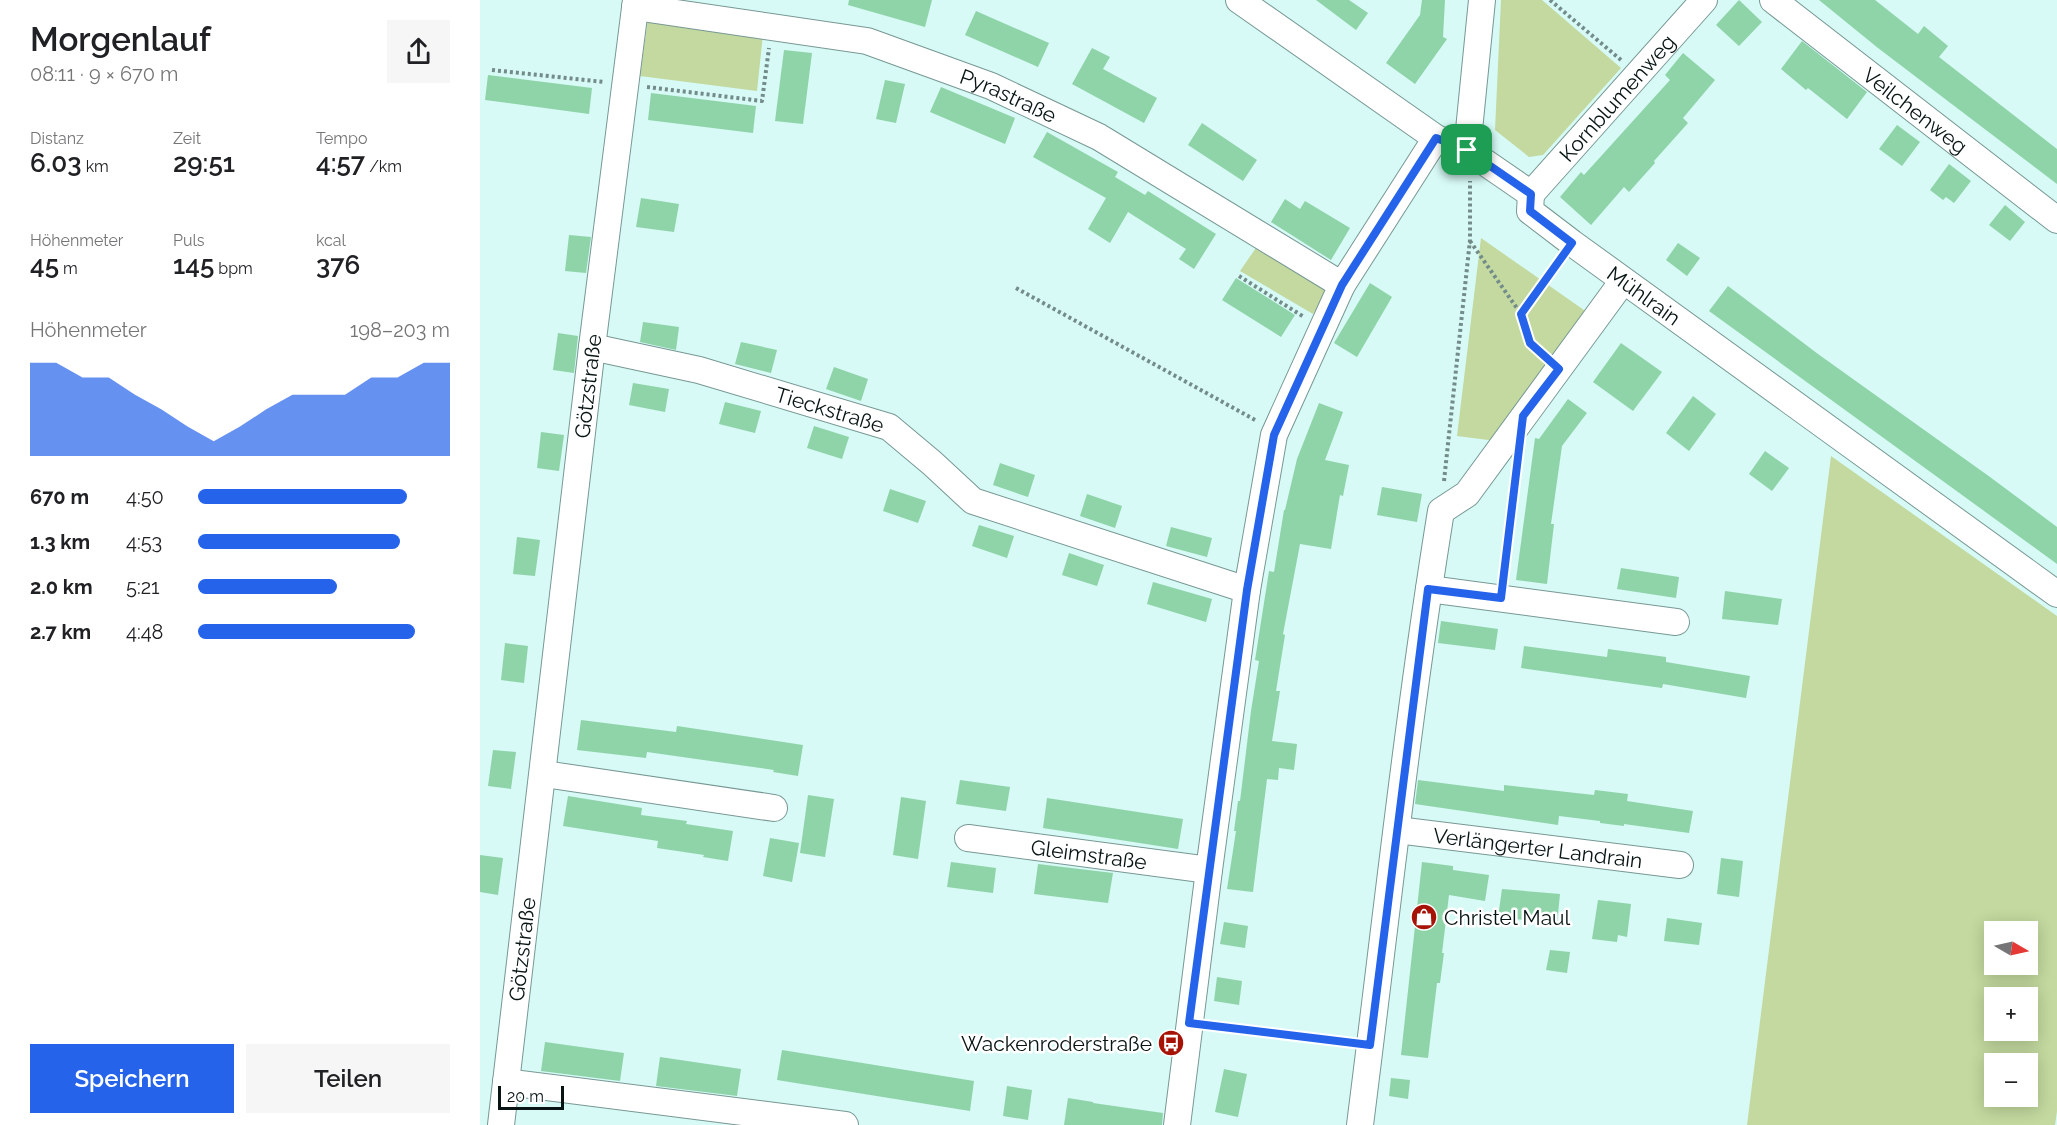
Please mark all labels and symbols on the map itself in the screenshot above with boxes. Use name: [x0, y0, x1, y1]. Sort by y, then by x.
street label: Kornblumenweg: [1554, 29, 1680, 166]
street label: Veilchenweg: [1858, 62, 1973, 159]
street label: Pyrastraße: [957, 63, 1061, 128]
pin: [1441, 124, 1492, 175]
street label: Mühlrain: [1603, 260, 1686, 330]
street label: Götzstraße: [569, 332, 606, 439]
street label: Tieckstraße: [772, 381, 887, 437]
street label: Verlängerter Landrain: [1432, 822, 1644, 873]
street label: Gleimstraße: [1029, 834, 1149, 874]
street label: Götzstraße: [503, 896, 540, 1003]
shop icon: Christel Maul: [1409, 902, 1439, 932]
place label: Christel Maul: [1444, 905, 1571, 930]
north arrow: [1984, 921, 2038, 975]
bus stop icon: Wackenroderstraße: [1156, 1028, 1186, 1058]
place label: Wackenroderstraße: [961, 1031, 1152, 1056]
scale bar: [498, 1083, 564, 1110]

